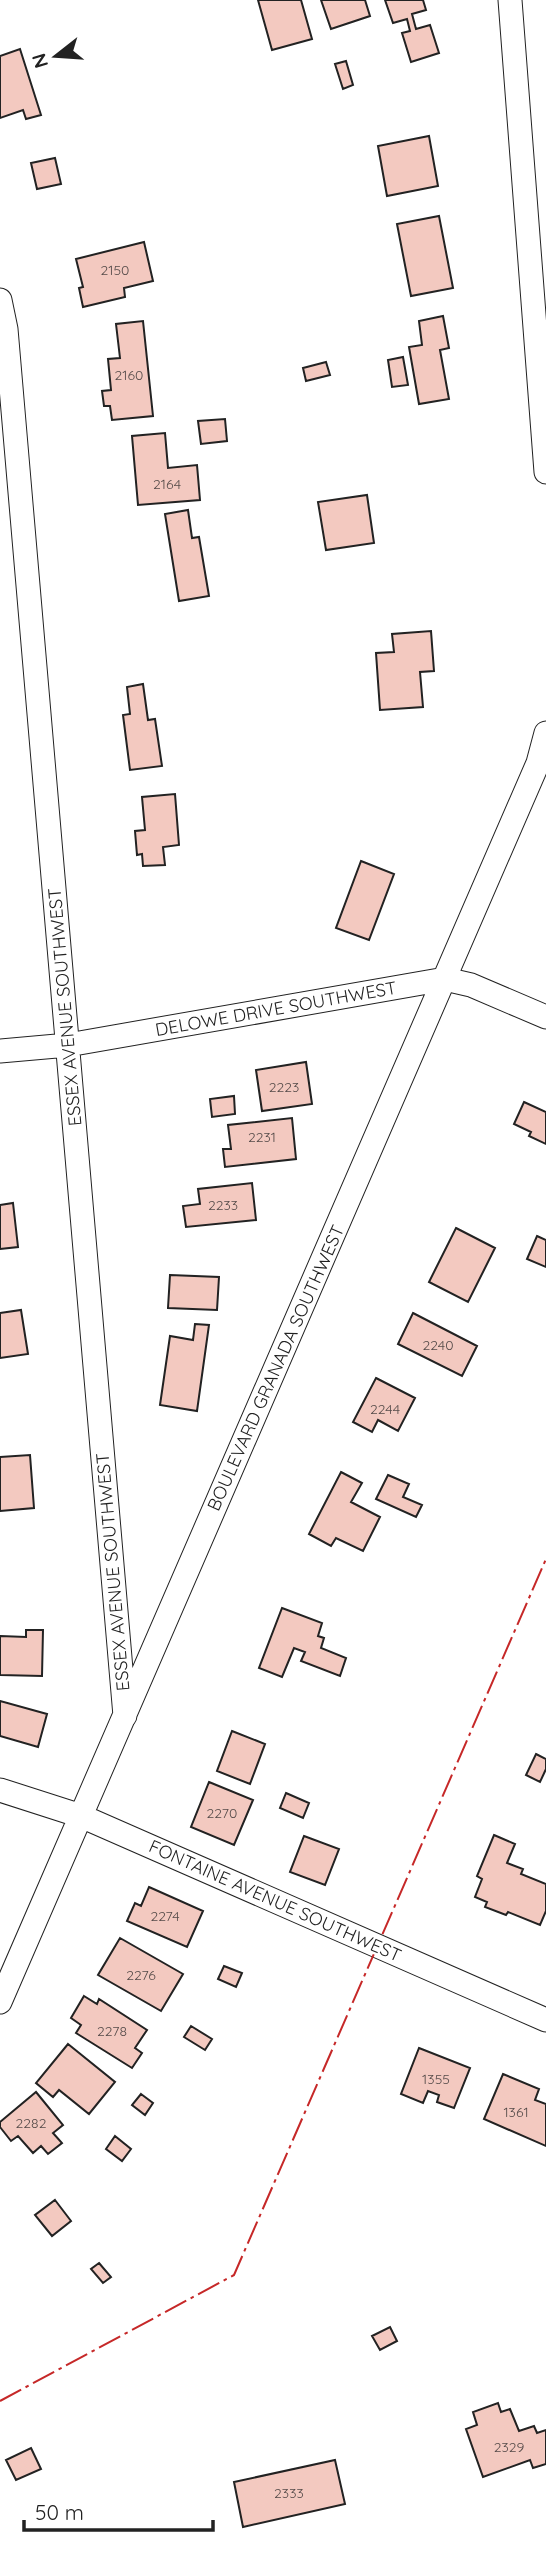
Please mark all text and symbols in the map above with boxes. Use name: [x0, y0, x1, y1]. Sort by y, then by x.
north arrow: [21, 21, 91, 91]
text: N: [26, 51, 53, 71]
house number: 2150: [101, 261, 129, 279]
house number: 2160: [115, 366, 143, 384]
house number: 2164: [153, 475, 181, 493]
street label: ESSEX AVENUE SOUTHWEST: [43, 887, 86, 1127]
street label: DELOWE DRIVE SOUTHWEST: [153, 976, 398, 1041]
house number: 2223: [269, 1078, 299, 1096]
house number: 2231: [248, 1128, 276, 1146]
house number: 2233: [208, 1196, 238, 1214]
street label: BOULEVARD GRANADA SOUTHWEST: [202, 1221, 349, 1514]
house number: 2240: [422, 1336, 454, 1354]
house number: 2244: [370, 1400, 400, 1418]
street label: ESSEX AVENUE SOUTHWEST: [91, 1452, 134, 1692]
house number: 2270: [207, 1804, 237, 1822]
street label: FONTAINE AVENUE SOUTHWEST: [145, 1834, 405, 1967]
house number: 2274: [150, 1907, 180, 1925]
house number: 2276: [126, 1966, 156, 1984]
house number: 2278: [97, 2022, 127, 2040]
house number: 1355: [422, 2070, 450, 2088]
house number: 1361: [503, 2103, 529, 2121]
house number: 2282: [16, 2114, 47, 2132]
house number: 2329: [494, 2438, 525, 2456]
house number: 2333: [274, 2484, 304, 2502]
scale bar: [24, 2488, 214, 2532]
text: 50 m: [35, 2499, 84, 2525]

